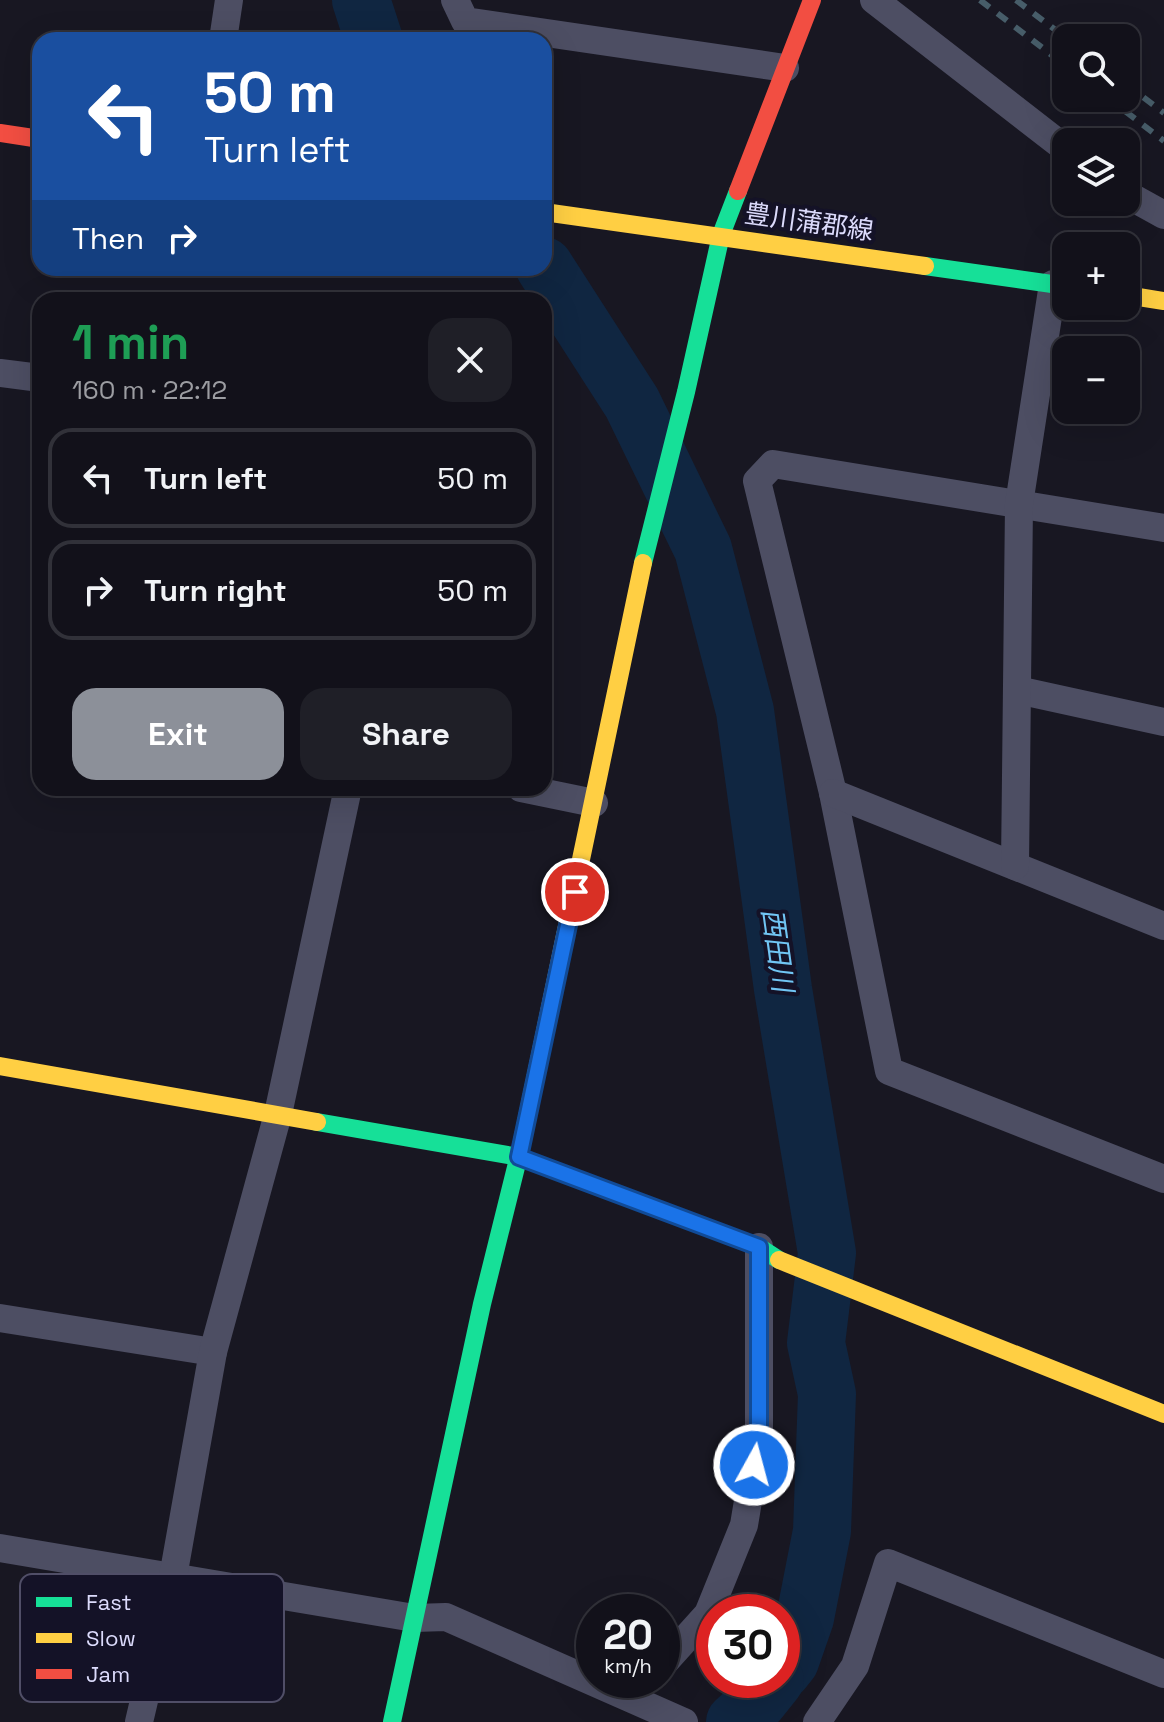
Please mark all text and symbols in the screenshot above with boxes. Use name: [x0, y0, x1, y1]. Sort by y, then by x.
map controls: [1052, 24, 1140, 424]
button: search: [1052, 24, 1140, 112]
text: 50 m: [204, 57, 336, 128]
icon: left: [72, 64, 176, 168]
text: Turn left: [204, 127, 351, 173]
button: layers: [1052, 128, 1140, 216]
street label: 豊川蒲郡線: [742, 196, 876, 248]
icon: right: [160, 216, 204, 260]
text: Then: [72, 219, 144, 258]
button: +: [1052, 232, 1140, 320]
text: 1 min: [72, 312, 189, 373]
button: close: [428, 318, 512, 402]
button: −: [1052, 336, 1140, 424]
text: 160 m · 22:12: [72, 373, 227, 407]
icon: left: [76, 456, 120, 500]
text: Turn left: [144, 459, 267, 498]
text: 50 m: [437, 459, 508, 498]
icon: right: [76, 568, 120, 612]
text: Turn right: [144, 571, 287, 610]
text: 50 m: [437, 571, 508, 610]
button: Exit: [72, 688, 284, 780]
button: Share: [300, 688, 512, 780]
pin: [541, 858, 609, 926]
icon: arrive: [553, 870, 597, 914]
water label: 西田川: [754, 906, 802, 997]
position arrow: [712, 1423, 796, 1507]
legend: [20, 1574, 284, 1702]
text: Fast: [86, 1588, 132, 1616]
speed limit sign: 30: [696, 1594, 800, 1698]
text: 20: [603, 1610, 653, 1661]
text: Slow: [86, 1624, 136, 1652]
text: km/h: [604, 1653, 652, 1679]
text: Jam: [86, 1660, 130, 1688]

